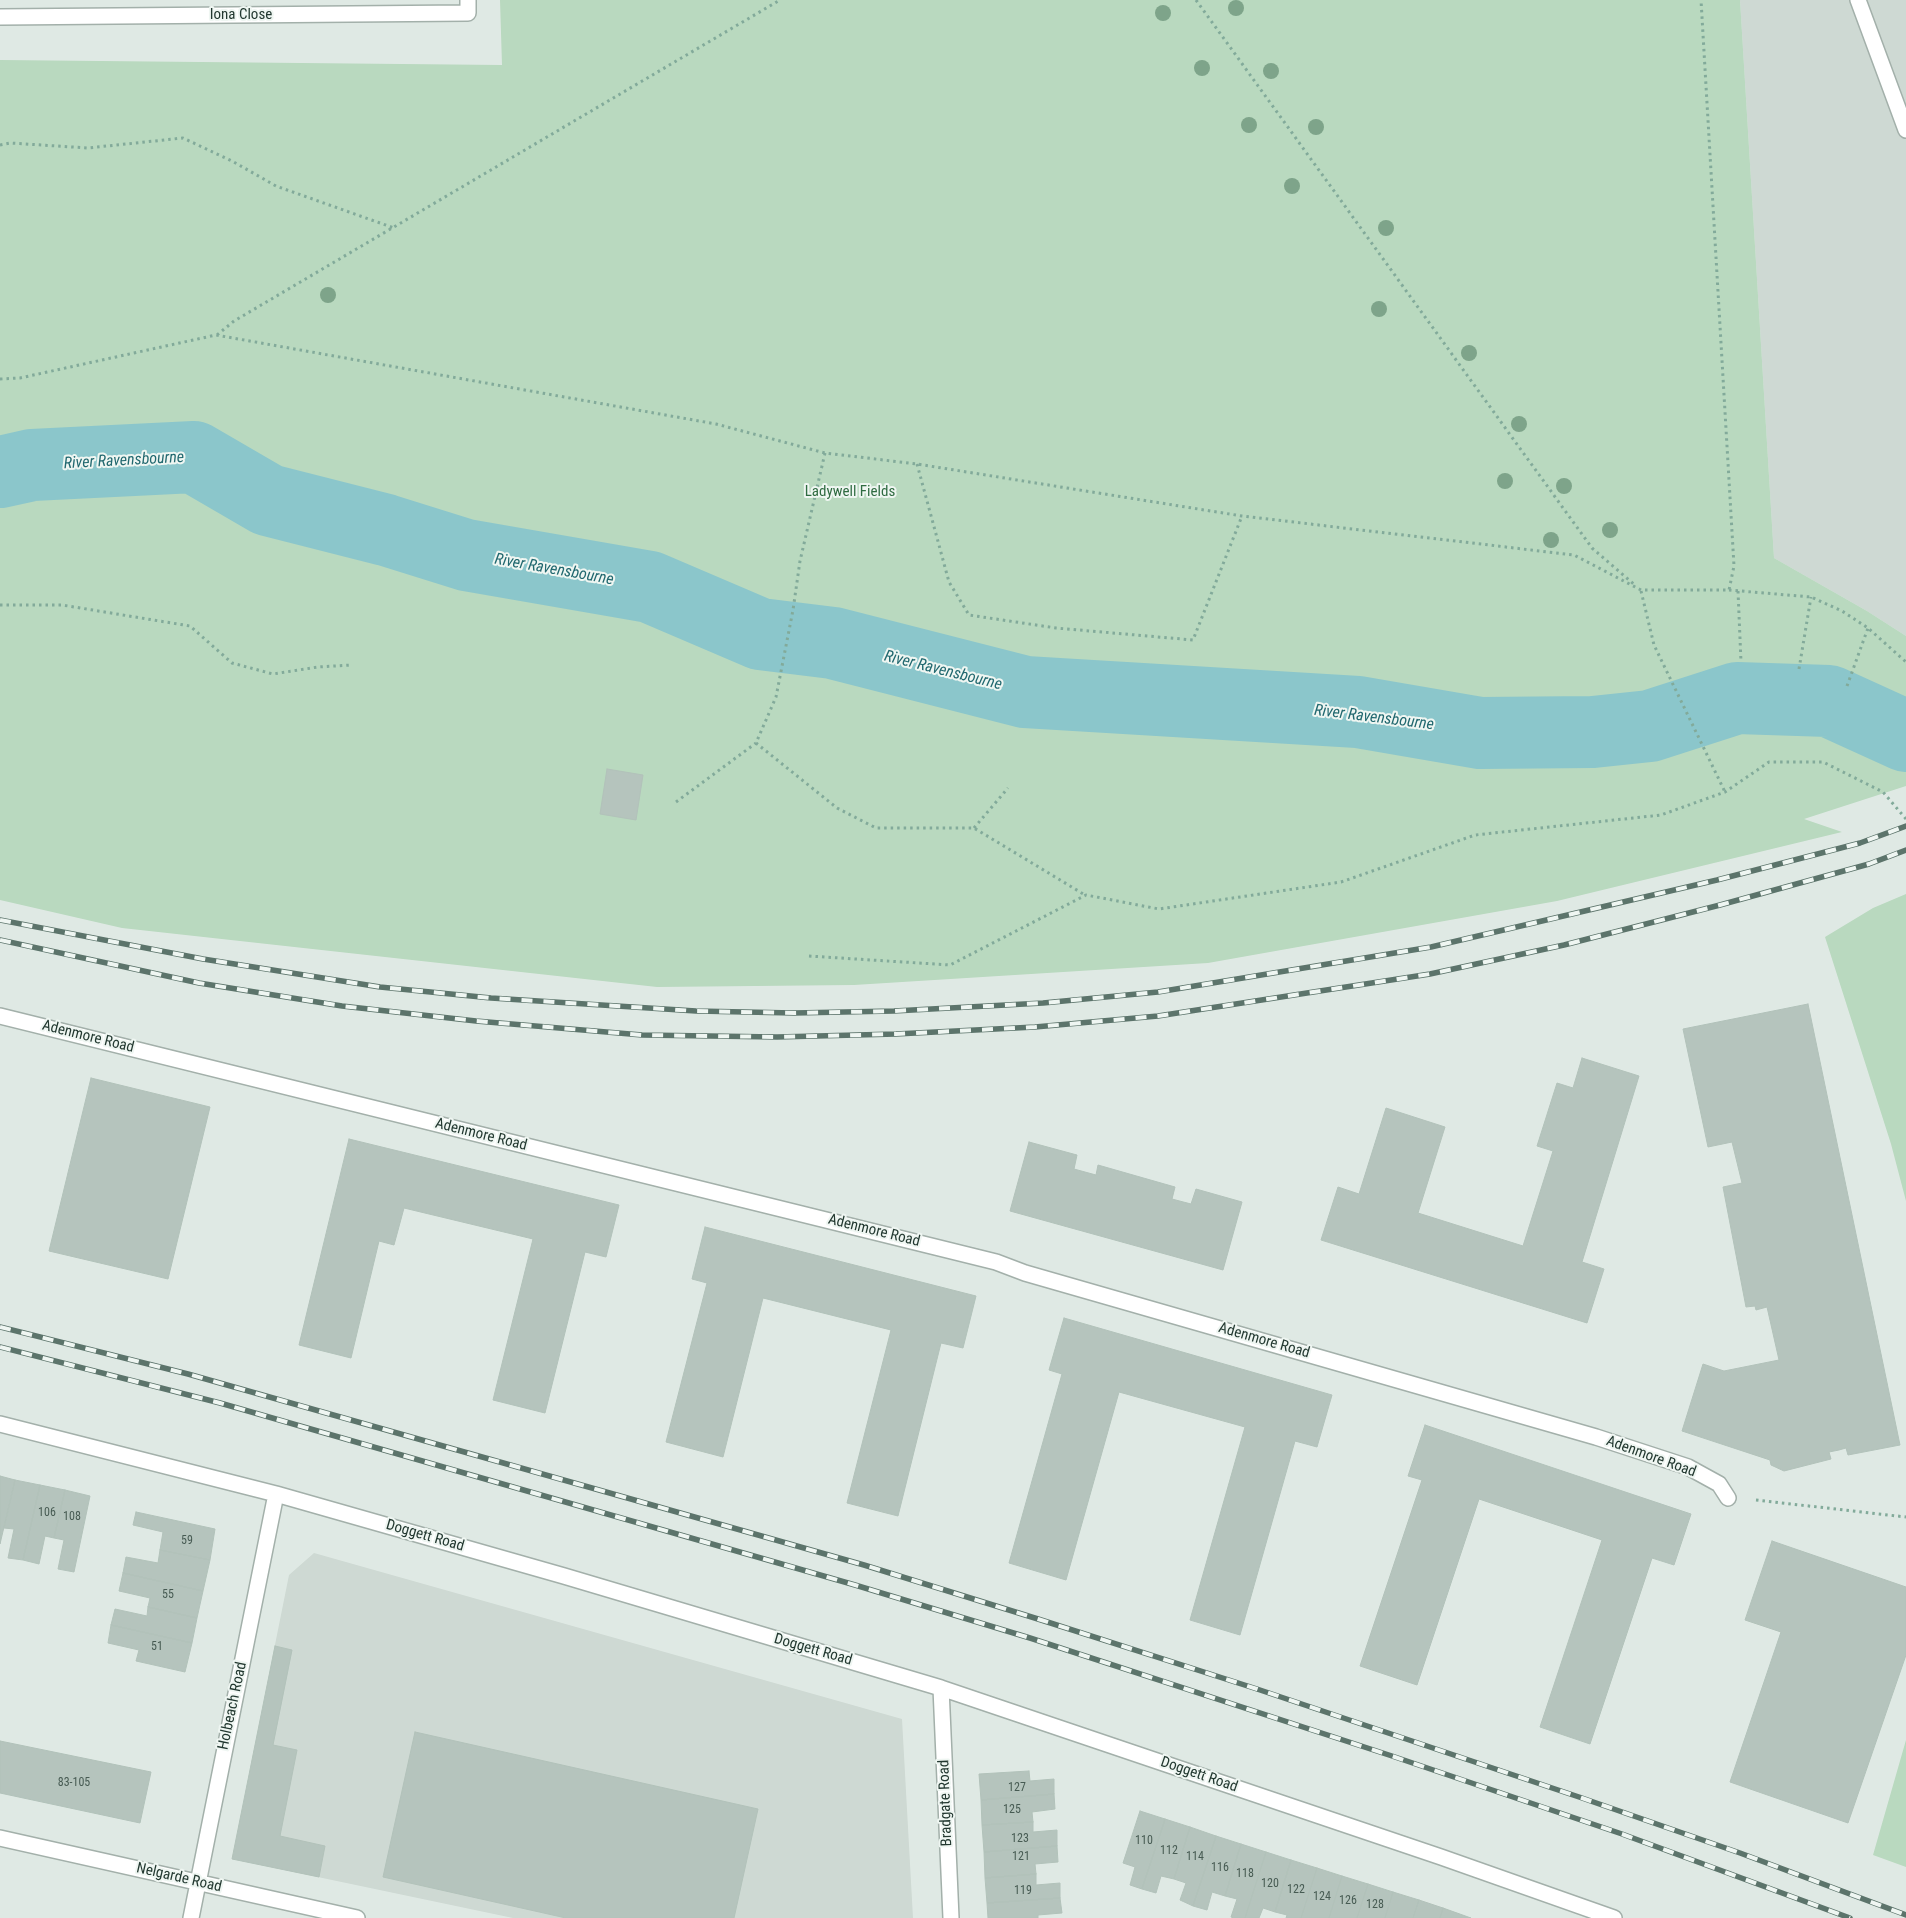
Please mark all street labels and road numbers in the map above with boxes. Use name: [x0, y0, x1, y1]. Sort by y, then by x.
street label: Iona Close: [210, 6, 272, 24]
street label: Adenmore Road: [40, 1017, 136, 1057]
street label: Adenmore Road: [433, 1115, 529, 1155]
street label: Adenmore Road: [826, 1211, 922, 1251]
street label: Adenmore Road: [1216, 1319, 1312, 1363]
street label: Adenmore Road: [1604, 1432, 1698, 1482]
street label: Doggett Road: [384, 1516, 466, 1556]
street label: Doggett Road: [772, 1630, 854, 1670]
street label: Holbeach Road: [215, 1660, 251, 1752]
street label: Doggett Road: [1158, 1753, 1240, 1797]
street label: Bradgate Road: [935, 1759, 957, 1847]
street label: Nelgarde Road: [135, 1859, 223, 1897]

